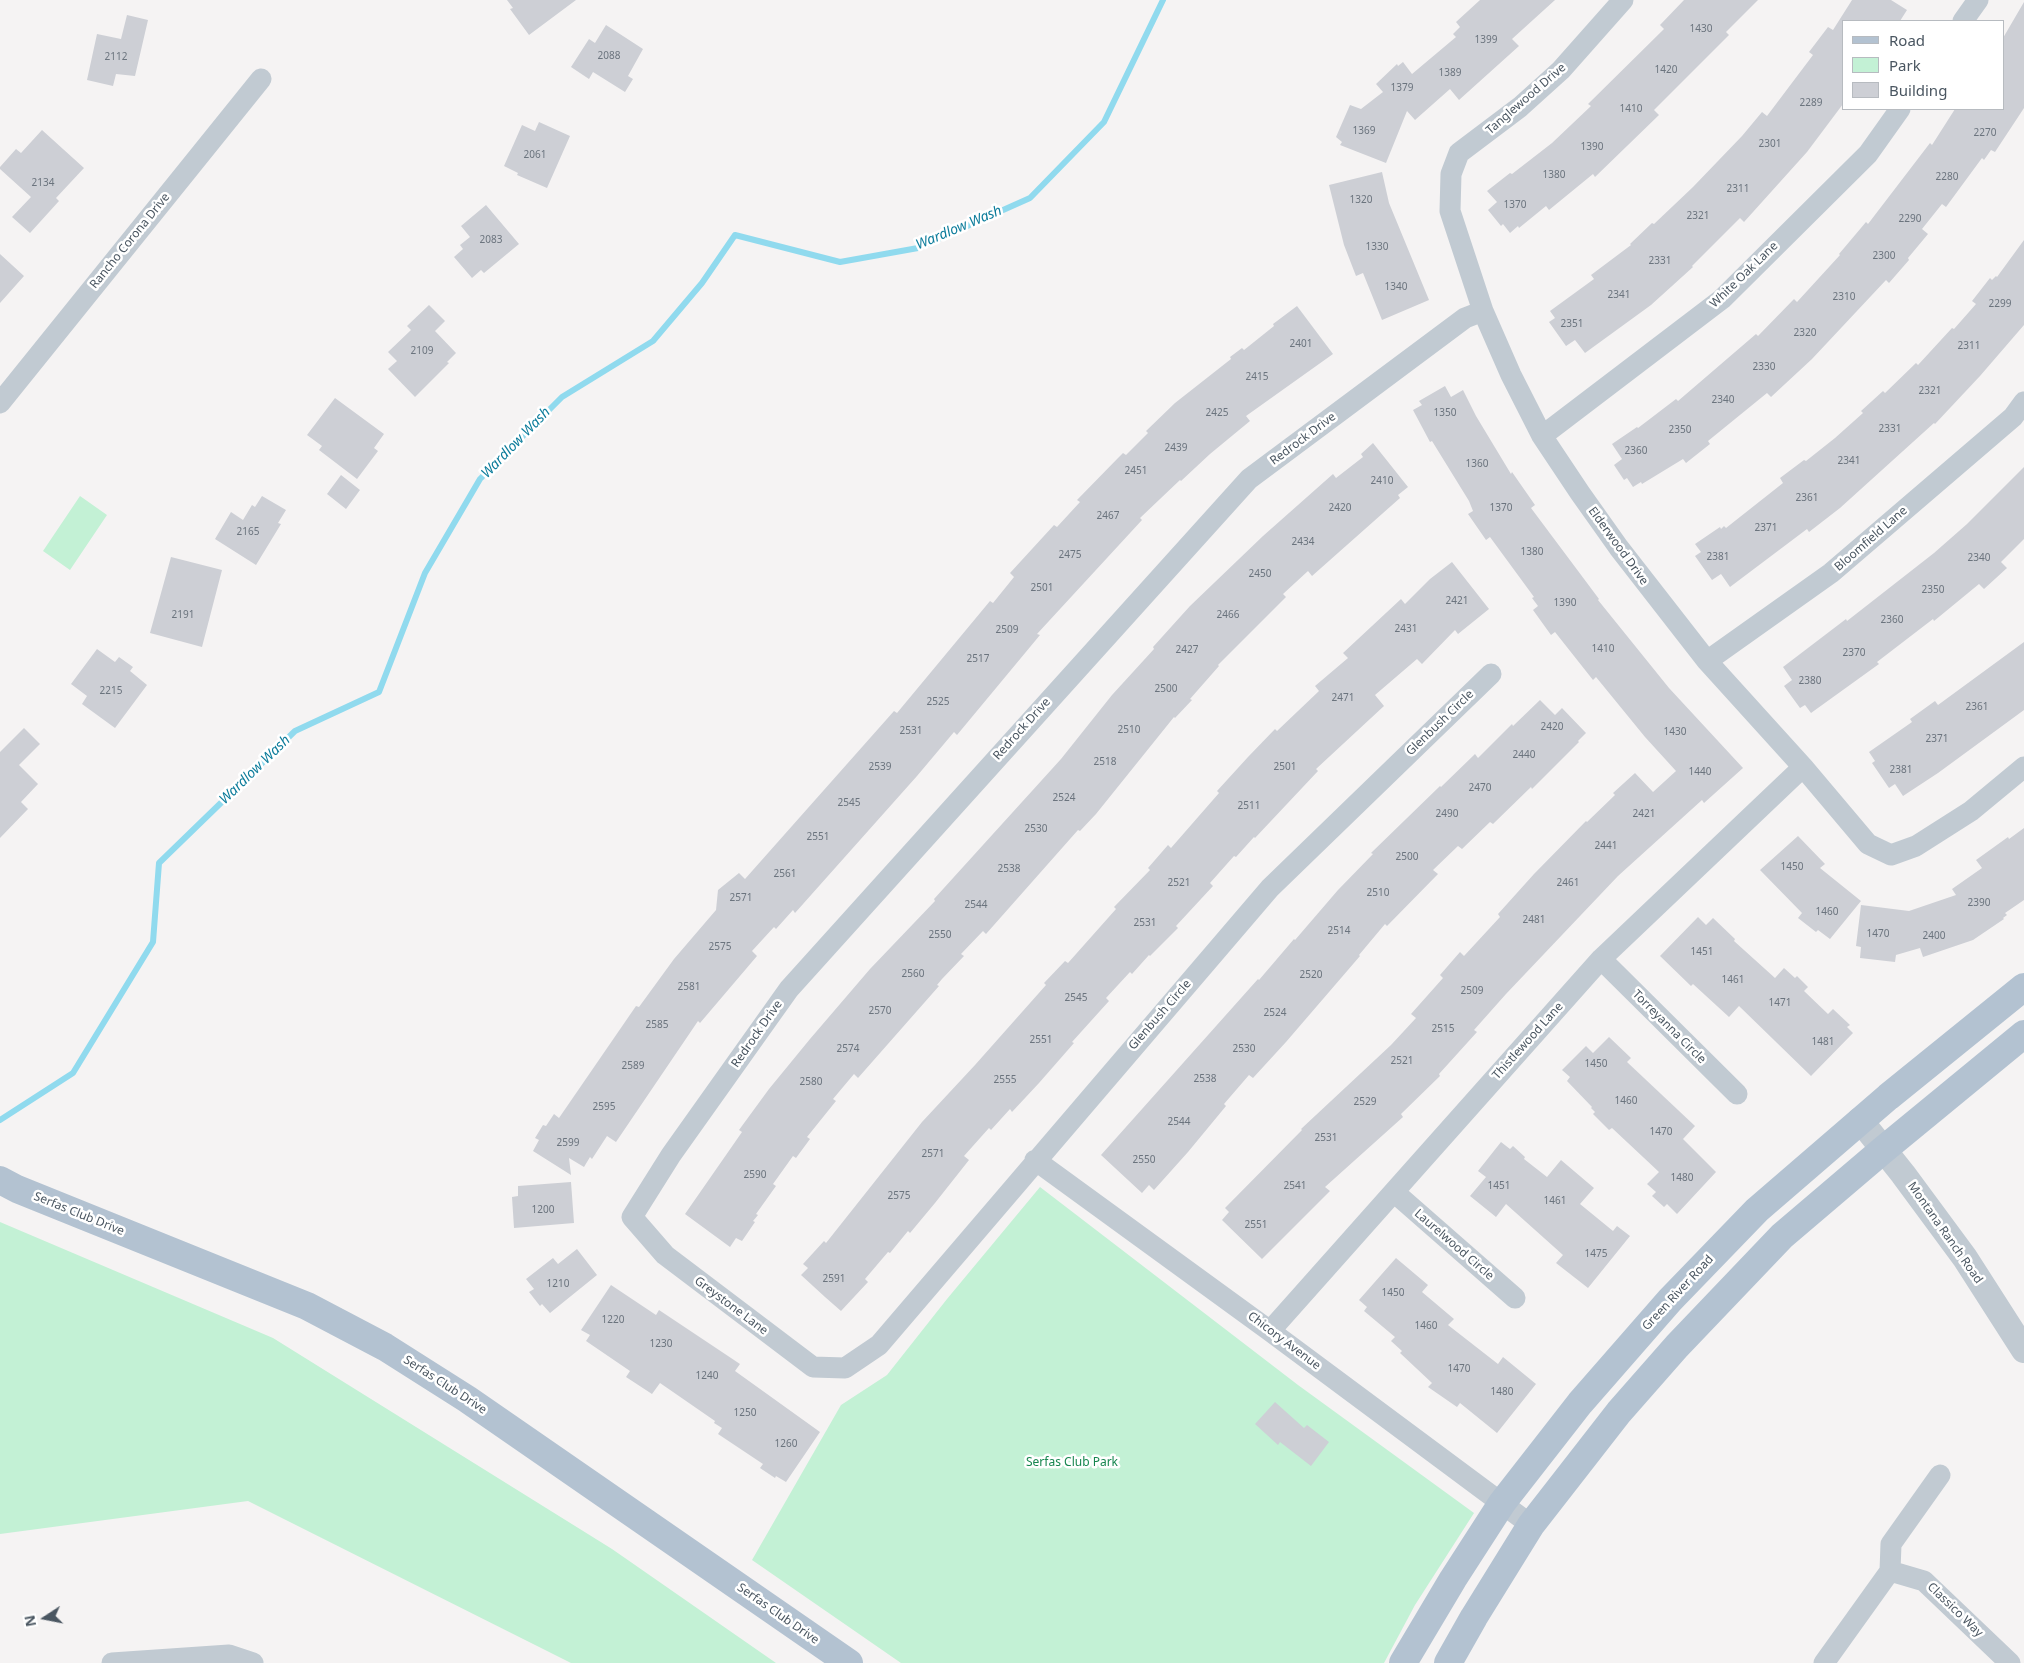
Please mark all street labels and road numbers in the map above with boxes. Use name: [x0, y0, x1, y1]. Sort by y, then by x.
street label: Tanglewood Drive: [1483, 60, 1569, 138]
street label: Rancho Corona Drive: [87, 190, 173, 292]
street label: White Oak Lane: [1707, 239, 1781, 311]
street label: Redrock Drive: [1267, 410, 1339, 468]
street label: Elderwood Drive: [1585, 504, 1651, 588]
street label: Bloomfield Lane: [1832, 504, 1910, 574]
street label: Glenbush Circle: [1403, 687, 1477, 759]
street label: Redrock Drive: [990, 695, 1054, 763]
street label: Glenbush Circle: [1126, 977, 1194, 1053]
street label: Torreyanna Circle: [1629, 987, 1709, 1067]
street label: Redrock Drive: [729, 998, 785, 1070]
street label: Thistlewood Lane: [1490, 1000, 1566, 1082]
street label: Montana Ranch Road: [1905, 1179, 1985, 1287]
street label: Serfas Club Drive: [32, 1189, 126, 1239]
street label: Laurelwood Circle: [1411, 1207, 1497, 1283]
street label: Green River Road: [1639, 1252, 1717, 1334]
street label: Greystone Lane: [692, 1274, 770, 1338]
street label: Chicory Avenue: [1245, 1309, 1323, 1373]
street label: Serfas Club Drive: [401, 1353, 489, 1417]
street label: Serfas Club Drive: [734, 1580, 822, 1648]
street label: Classico Way: [1924, 1580, 1986, 1640]

